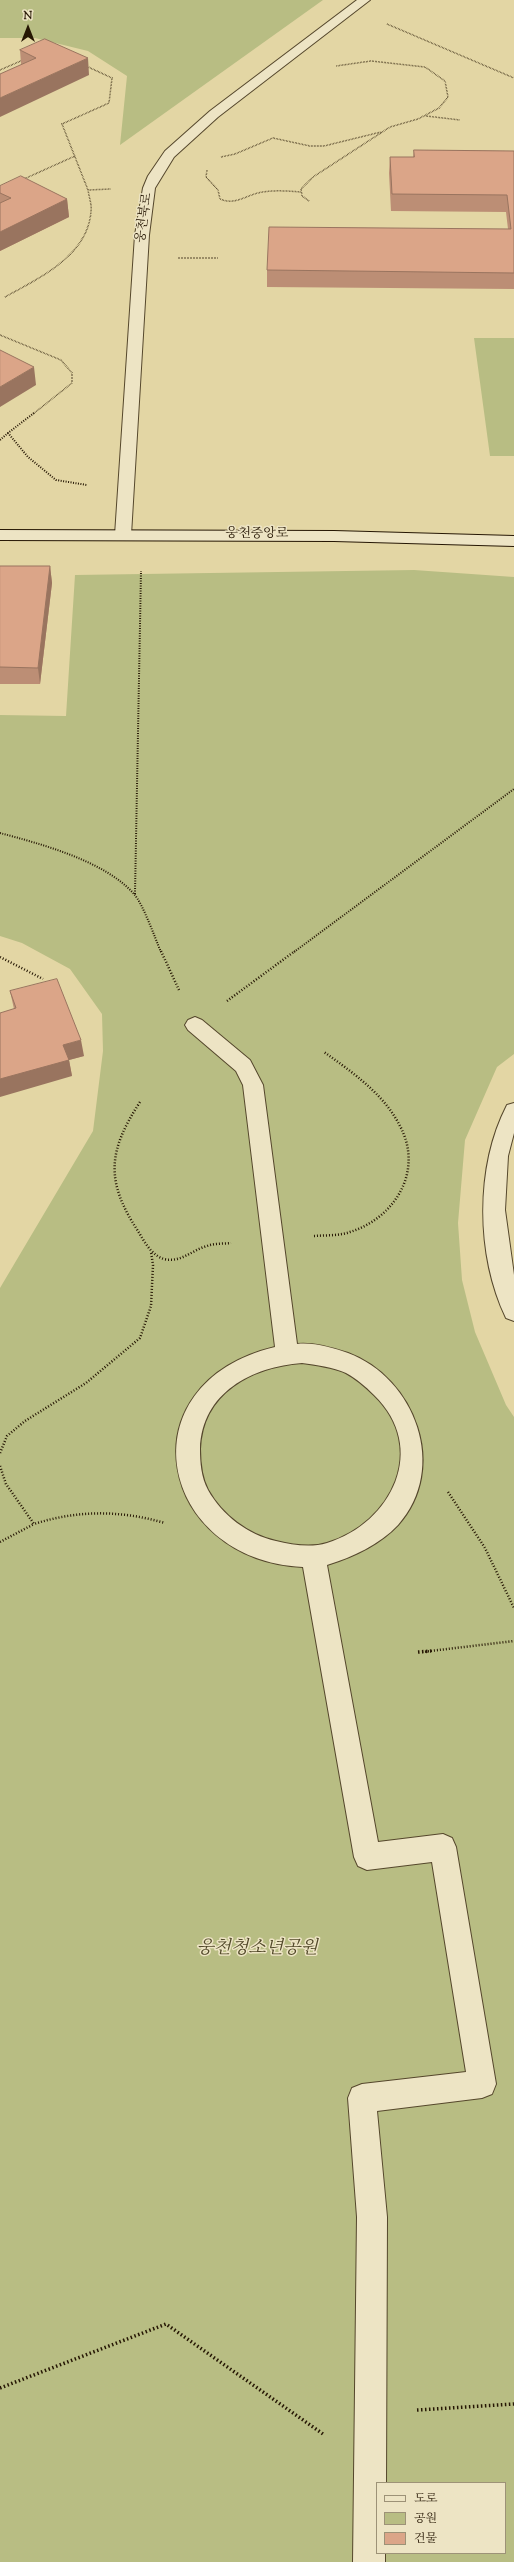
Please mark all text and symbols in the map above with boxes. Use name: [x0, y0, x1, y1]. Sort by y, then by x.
north arrow: [8, 8, 48, 48]
text: N: [24, 8, 32, 24]
street label: 웅천북로: [134, 192, 156, 244]
street label: 웅천중앙로: [226, 527, 288, 543]
park label: 웅천청소년공원: [196, 1939, 318, 1961]
legend: [376, 2482, 506, 2554]
text: 도로: [414, 2490, 437, 2508]
text: 공원: [414, 2510, 437, 2528]
text: 건물: [414, 2530, 437, 2548]

